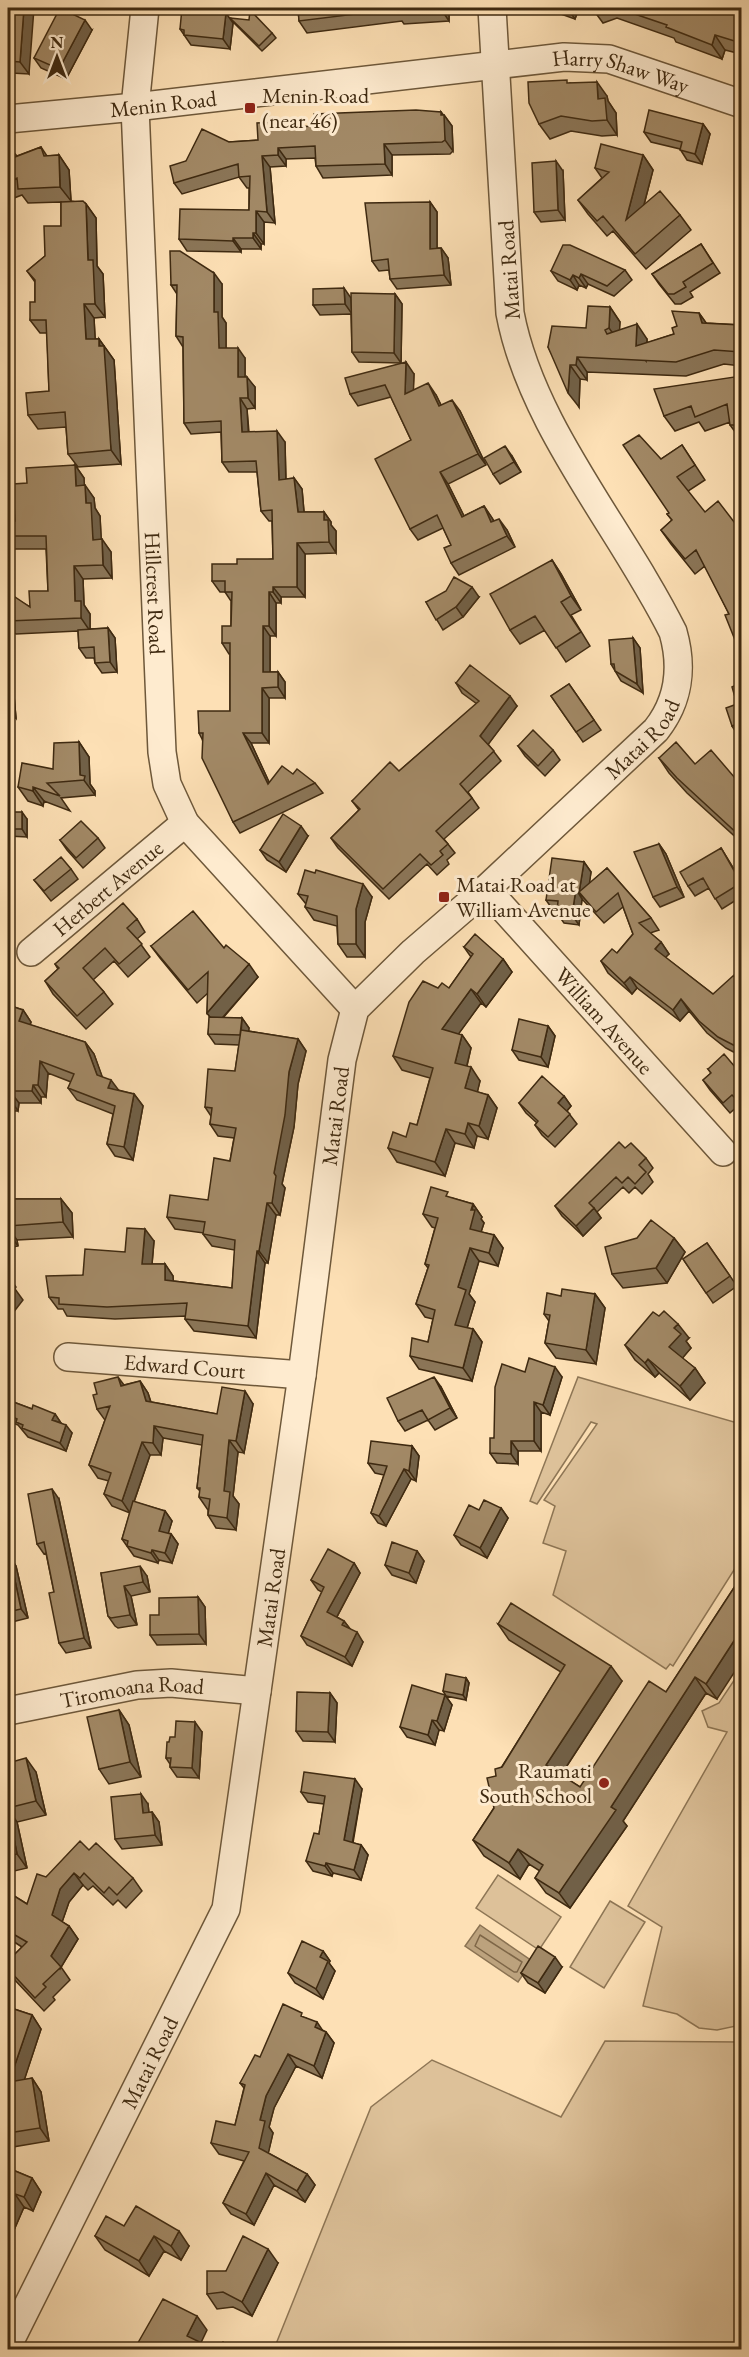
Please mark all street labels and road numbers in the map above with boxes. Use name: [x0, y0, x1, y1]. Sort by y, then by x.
street label: Harry Shaw Way: [550, 42, 694, 100]
street label: Menin Road: [109, 83, 219, 124]
street label: Matai Road: [491, 218, 527, 321]
street label: Hillcrest Road: [138, 531, 172, 656]
street label: Matai Road: [598, 694, 687, 785]
street label: Herbert Avenue: [46, 833, 169, 942]
street label: William Avenue: [549, 961, 661, 1080]
street label: Matai Road: [314, 1064, 356, 1167]
street label: Edward Court: [123, 1347, 247, 1385]
street label: Matai Road: [249, 1545, 292, 1649]
street label: Tiromoana Road: [57, 1668, 206, 1715]
street label: Matai Road: [114, 2011, 185, 2113]

